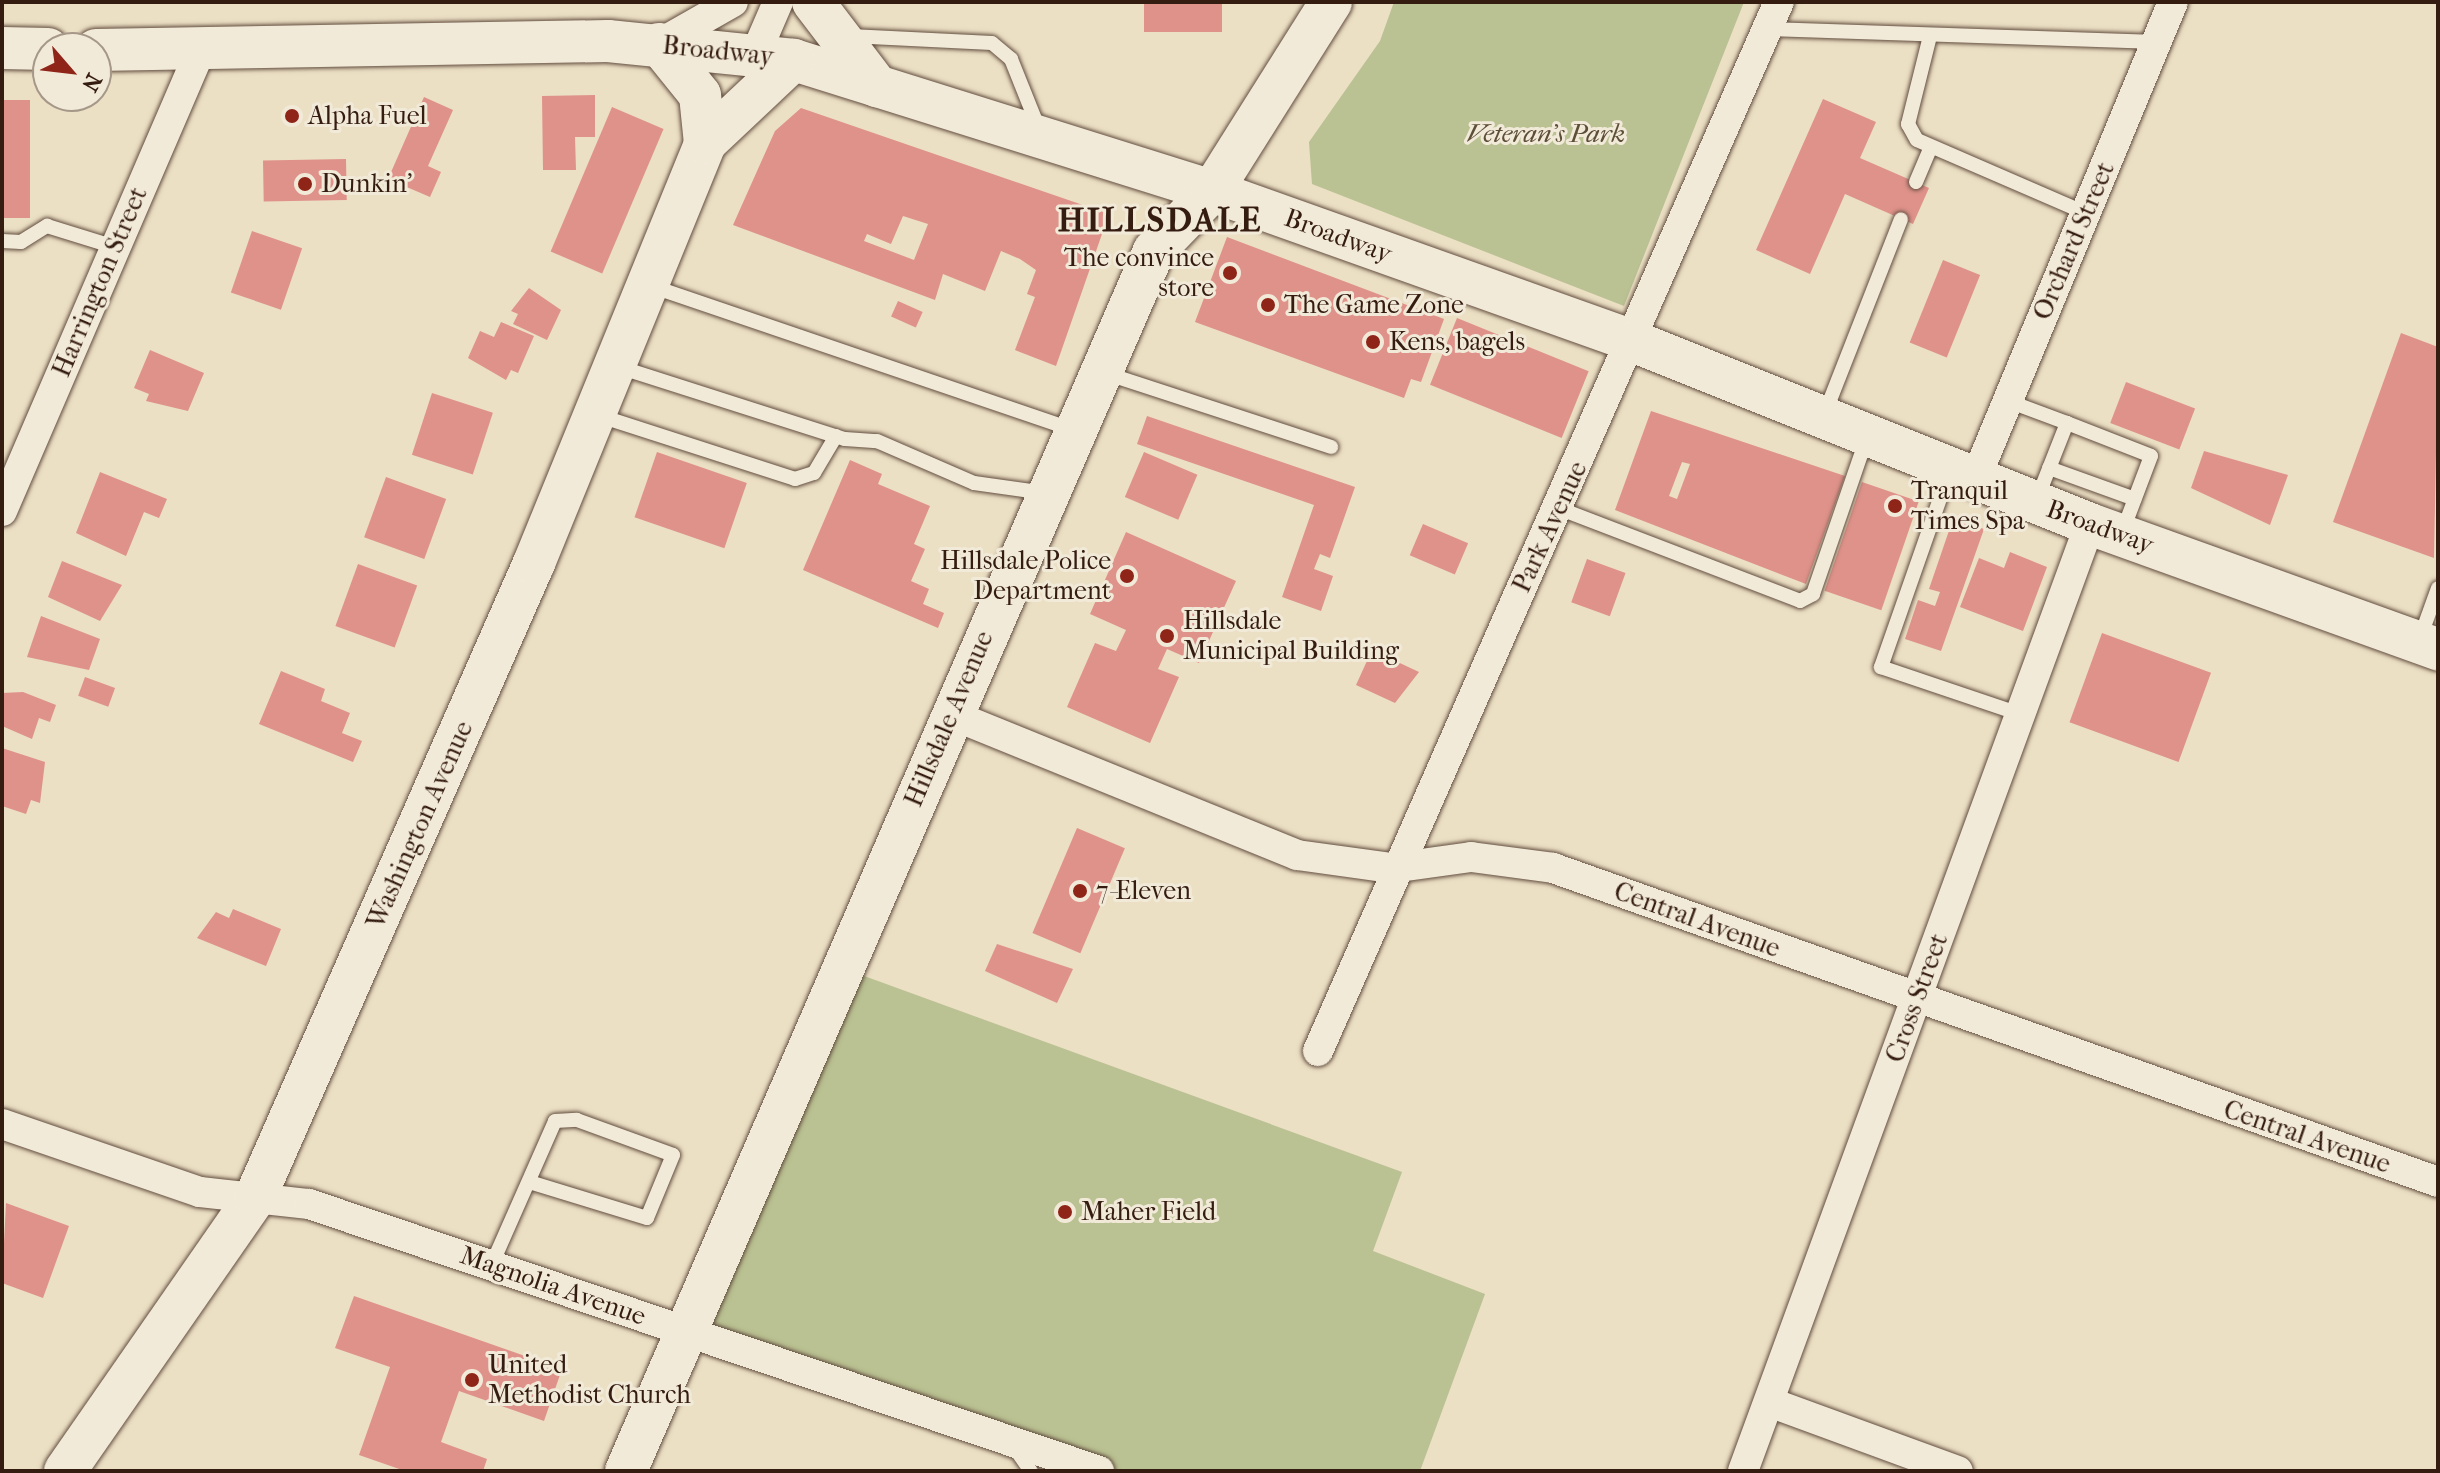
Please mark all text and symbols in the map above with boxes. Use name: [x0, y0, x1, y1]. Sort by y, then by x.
street label: Broadway: [661, 30, 775, 72]
north arrow: [32, 32, 112, 112]
text: N: [76, 69, 107, 96]
place label: Alpha Fuel: [308, 100, 427, 132]
marker: Alpha Fuel: [283, 107, 301, 125]
park label: Veteran's Park: [1467, 118, 1625, 150]
street label: Orchard Street: [2027, 157, 2121, 325]
place label: Dunkin': [321, 168, 412, 200]
marker: Dunkin': [296, 175, 314, 193]
street label: Harrington Street: [46, 182, 154, 382]
district label: HILLSDALE: [1057, 201, 1263, 241]
street label: Broadway: [1280, 202, 1396, 270]
place label: The convince store: [1064, 242, 1214, 304]
marker: The convince store: [1221, 264, 1239, 282]
place label: The Game Zone: [1284, 289, 1464, 321]
marker: The Game Zone: [1259, 296, 1277, 314]
place label: Kens, bagels: [1389, 326, 1525, 358]
marker: Kens, bagels: [1364, 333, 1382, 351]
street label: Park Avenue: [1506, 456, 1594, 598]
place label: Tranquil Times Spa: [1911, 475, 2025, 536]
street label: Broadway: [2042, 493, 2158, 561]
marker: Tranquil Times Spa: [1886, 497, 1904, 515]
place label: Hillsdale Police Department: [940, 545, 1111, 606]
marker: Hillsdale Police Department: [1118, 567, 1136, 585]
place label: Hillsdale Municipal Building: [1183, 605, 1399, 666]
street label: Hillsdale Avenue: [898, 626, 1000, 812]
marker: Hillsdale Municipal Building: [1158, 627, 1176, 645]
street label: Washington Avenue: [360, 716, 480, 934]
place label: 7-Eleven: [1096, 875, 1191, 907]
street label: Central Avenue: [1610, 876, 1784, 964]
marker: 7-Eleven: [1071, 882, 1089, 900]
street label: Cross Street: [1879, 929, 1955, 1067]
street label: Central Avenue: [2220, 1094, 2394, 1180]
place label: Maher Field: [1081, 1196, 1216, 1228]
marker: Maher Field: [1056, 1203, 1074, 1221]
street label: Magnolia Avenue: [456, 1240, 650, 1332]
place label: United Methodist Church: [488, 1349, 691, 1410]
marker: United Methodist Church: [463, 1371, 481, 1389]

